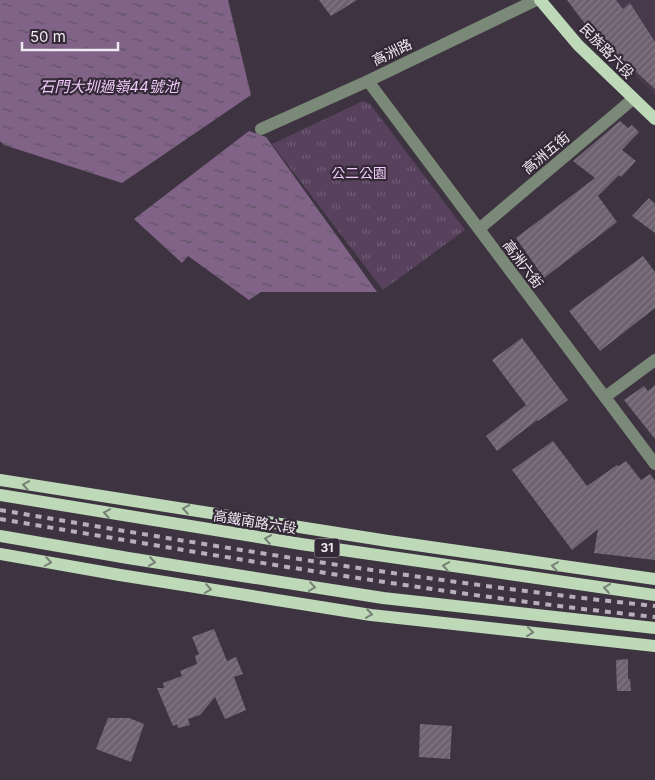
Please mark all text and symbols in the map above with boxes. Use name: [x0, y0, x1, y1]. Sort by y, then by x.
scale bar: [22, 20, 119, 52]
street label: 民族路六段: [577, 20, 638, 82]
text: 50 m: [30, 27, 66, 46]
street label: 高洲路: [369, 35, 414, 68]
water label: 石門大圳過嶺44號池: [39, 77, 181, 96]
street label: 高洲五街: [519, 128, 573, 177]
park label: 公二公園: [331, 164, 387, 181]
street label: 高洲六街: [500, 236, 547, 291]
one-way arrow: [21, 480, 30, 490]
one-way arrow: [182, 505, 191, 515]
street label: 高鐵南路六段: [212, 507, 298, 536]
one-way arrow: [103, 508, 112, 518]
one-way arrow: [263, 534, 272, 544]
road number: 31: [314, 538, 340, 558]
one-way arrow: [148, 556, 156, 567]
one-way arrow: [44, 557, 52, 567]
one-way arrow: [441, 561, 449, 572]
one-way arrow: [550, 561, 559, 571]
one-way arrow: [308, 581, 316, 591]
one-way arrow: [602, 583, 610, 594]
one-way arrow: [204, 584, 213, 594]
one-way arrow: [365, 608, 373, 619]
one-way arrow: [527, 626, 535, 637]

